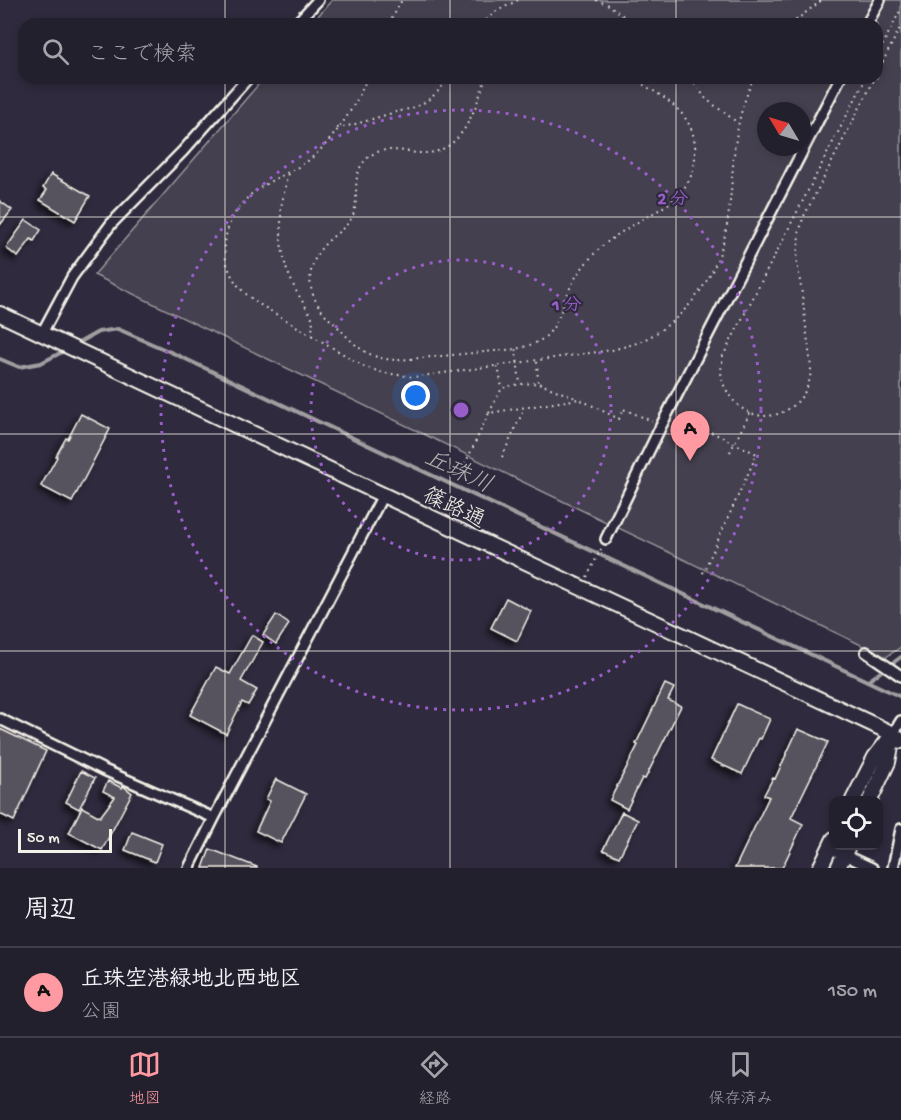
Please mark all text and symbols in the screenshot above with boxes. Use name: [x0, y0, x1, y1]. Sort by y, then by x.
search box: [18, 18, 883, 84]
icon: search: [39, 35, 72, 68]
text: ここで検索: [87, 43, 197, 69]
north arrow: [757, 102, 811, 156]
text: 2 分: [657, 189, 689, 211]
text: 1 分: [551, 295, 582, 317]
your location: [401, 381, 430, 410]
centre of rings: [451, 400, 471, 420]
pin: A: [670, 412, 710, 461]
water label: 丘珠川: [419, 444, 497, 502]
street label: 篠路通: [418, 483, 489, 535]
map controls: [829, 796, 883, 850]
button: locate: [829, 796, 883, 850]
scale bar: [18, 826, 112, 854]
text: 50 m: [27, 830, 60, 849]
text: 周辺: [24, 897, 76, 928]
text: 丘珠空港緑地北西地区: [81, 968, 301, 994]
text: A: [38, 981, 49, 1004]
text: 150 m: [828, 981, 877, 1004]
text: 公園: [81, 1002, 121, 1025]
tab: 地図: [128, 1048, 161, 1110]
tab: 経路: [418, 1048, 451, 1110]
tab: 保存済み: [708, 1048, 772, 1110]

